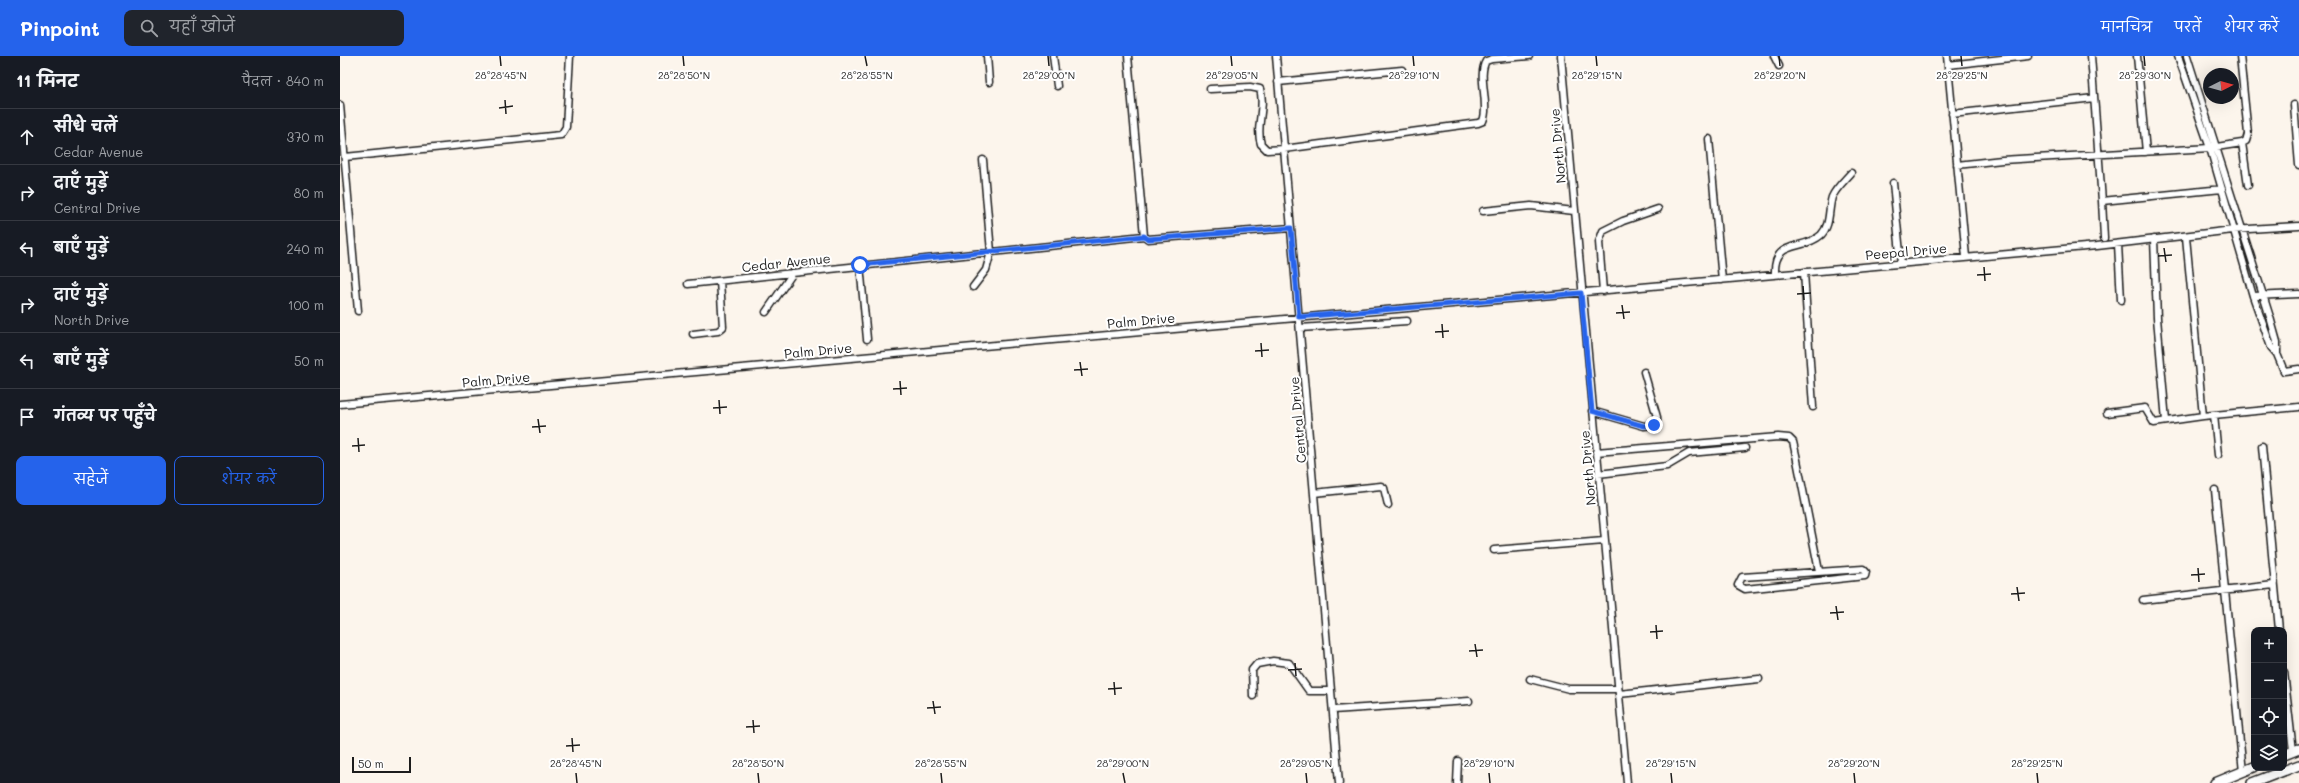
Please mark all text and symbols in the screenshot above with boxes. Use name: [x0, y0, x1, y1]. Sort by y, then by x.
search box: [124, 10, 404, 46]
text: Pinpoint: [20, 16, 100, 41]
text: यहाँ खोजें: [170, 16, 235, 36]
icon: search: [138, 17, 160, 39]
text: मानचित्र: [2101, 17, 2152, 36]
text: परतें: [2174, 17, 2202, 36]
text: शेयर करें: [2224, 17, 2279, 36]
text: 28°28'45"N: [475, 68, 527, 82]
text: 28°28'50"N: [658, 68, 710, 82]
text: 28°28'55"N: [841, 68, 893, 82]
text: 28°29'00"N: [1023, 68, 1075, 82]
text: 28°29'05"N: [1206, 68, 1258, 82]
text: 28°29'10"N: [1389, 68, 1439, 82]
text: 28°29'15"N: [1572, 68, 1622, 82]
text: 28°29'20"N: [1754, 68, 1806, 82]
text: 28°29'25"N: [1936, 68, 1988, 82]
text: 28°29'30"N: [2119, 68, 2171, 82]
north arrow: [2203, 68, 2239, 104]
text: 11 मिनट: [16, 69, 78, 91]
text: पैदल · 840 m: [242, 72, 324, 89]
street label: North Drive: [1545, 108, 1569, 184]
text: सीधे चलें: [54, 116, 117, 136]
icon: ahead: [16, 126, 38, 148]
text: 370 m: [287, 128, 324, 145]
text: Cedar Avenue: [54, 143, 143, 160]
text: दाएँ मुड़ें: [54, 172, 108, 192]
icon: right: [16, 182, 38, 204]
text: 80 m: [294, 184, 324, 201]
text: Central Drive: [54, 199, 141, 216]
text: बाएँ मुड़ें: [54, 237, 108, 257]
icon: left: [16, 238, 38, 260]
street label: Peepal Drive: [1864, 239, 1948, 263]
text: 240 m: [287, 240, 324, 257]
street label: Cedar Avenue: [741, 249, 831, 275]
route start: [851, 256, 869, 274]
text: दाएँ मुड़ें: [54, 284, 108, 304]
icon: right: [16, 294, 38, 316]
text: 100 m: [288, 296, 324, 313]
street label: Palm Drive: [1106, 309, 1176, 331]
text: North Drive: [54, 311, 129, 328]
street label: Palm Drive: [783, 339, 853, 361]
text: बाएँ मुड़ें: [54, 349, 108, 369]
icon: left: [16, 350, 38, 372]
text: 50 m: [294, 352, 324, 369]
street label: Palm Drive: [461, 368, 531, 390]
street label: Central Drive: [1285, 376, 1309, 464]
text: गंतव्य पर पहुँचे: [54, 405, 156, 425]
icon: arrive: [16, 406, 38, 428]
route end: [1645, 416, 1663, 434]
street label: North Drive: [1575, 430, 1599, 506]
button: सहेजें: [16, 456, 166, 505]
button: शेयर करें: [174, 456, 324, 505]
map controls: [2251, 627, 2287, 771]
button: +: [2251, 627, 2287, 663]
button: −: [2251, 663, 2287, 699]
button: locate: [2251, 699, 2287, 735]
button: layers: [2251, 735, 2287, 771]
scale bar: [352, 755, 411, 774]
text: 50 m: [358, 756, 384, 771]
text: 28°28'45"N: [550, 756, 602, 770]
text: 28°28'50"N: [732, 756, 784, 770]
text: 28°28'55"N: [915, 756, 967, 770]
text: 28°29'00"N: [1097, 756, 1149, 770]
text: 28°29'05"N: [1280, 756, 1332, 770]
text: 28°29'10"N: [1464, 756, 1514, 770]
text: 28°29'15"N: [1646, 756, 1696, 770]
text: 28°29'20"N: [1828, 756, 1880, 770]
text: 28°29'25"N: [2011, 756, 2063, 770]

